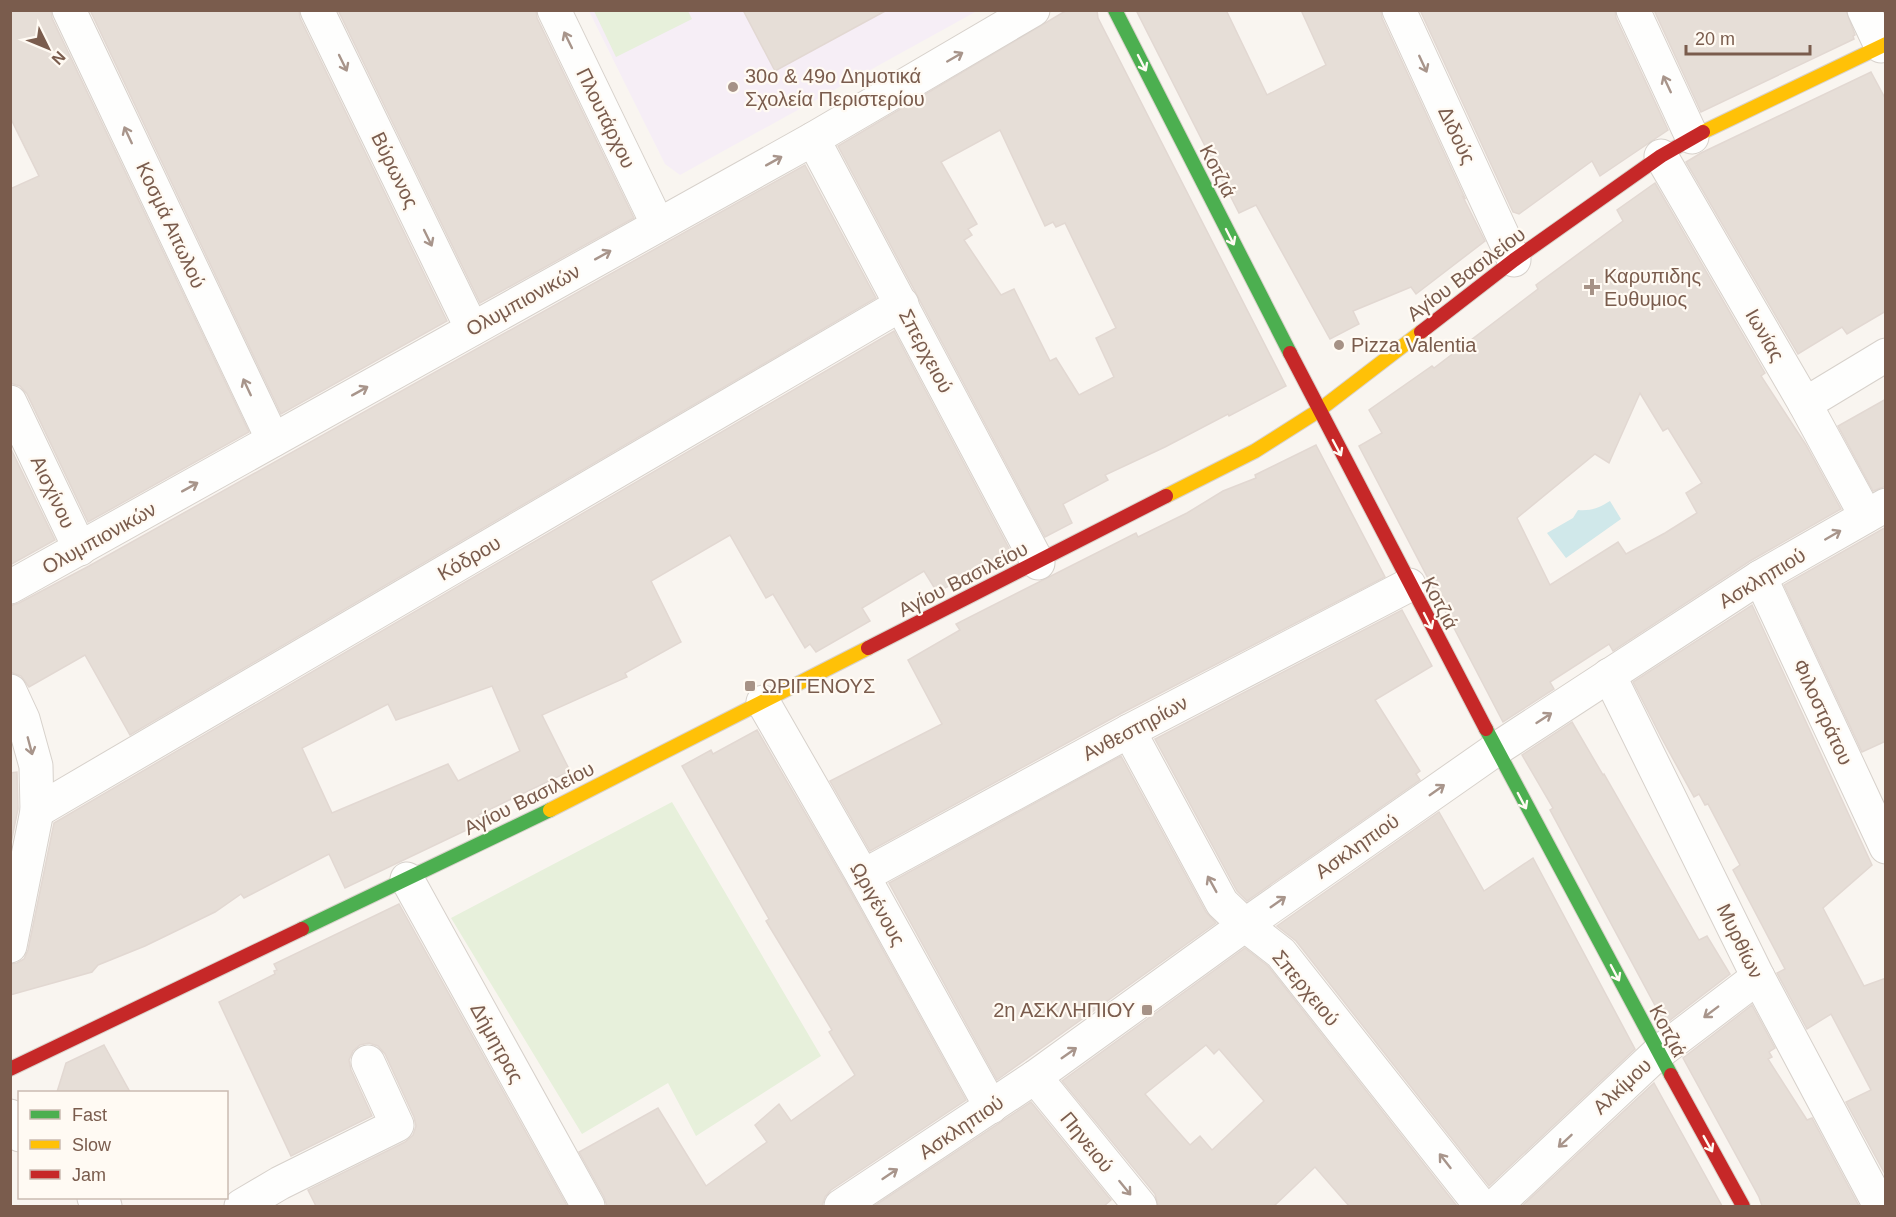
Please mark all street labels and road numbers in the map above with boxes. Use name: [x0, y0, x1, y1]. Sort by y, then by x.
street label: Πλουτάρχου: [572, 64, 640, 172]
street label: Διδούς: [1434, 103, 1480, 167]
street label: Βύρωνος: [367, 128, 423, 212]
street label: Κοτζιά: [1195, 141, 1241, 201]
street label: Κοσμά Αιτωλού: [132, 158, 210, 292]
street label: Αγίου Βασιλείου: [1403, 222, 1529, 326]
street label: Ολυμπιονικών: [462, 260, 584, 340]
street label: Σπερχειού: [895, 305, 957, 397]
street label: Ιωνίας: [1741, 305, 1789, 365]
street label: Αισχίνου: [27, 452, 79, 532]
street label: Ολυμπιονικών: [38, 498, 160, 578]
street label: Κόδρου: [434, 531, 504, 585]
street label: Αγίου Βασιλείου: [895, 537, 1031, 621]
street label: Ασκληπιού: [1715, 544, 1809, 612]
street label: Κοτζιά: [1417, 573, 1463, 633]
street label: Φιλοστράτου: [1789, 656, 1857, 768]
street label: Ανθεστηρίων: [1079, 691, 1191, 765]
street label: Αγίου Βασιλείου: [460, 757, 598, 839]
street label: Ασκληπιού: [1311, 809, 1403, 883]
street label: Ωριγένους: [846, 859, 910, 950]
street label: Μυρθίων: [1713, 900, 1767, 982]
street label: Σπερχειού: [1268, 946, 1344, 1030]
street label: Δήμητρας: [466, 999, 528, 1087]
street label: Κοτζιά: [1645, 1001, 1691, 1061]
street label: Αλκίμου: [1588, 1054, 1656, 1118]
street label: Ασκληπιού: [915, 1091, 1007, 1163]
street label: Πηνειού: [1056, 1107, 1118, 1177]

